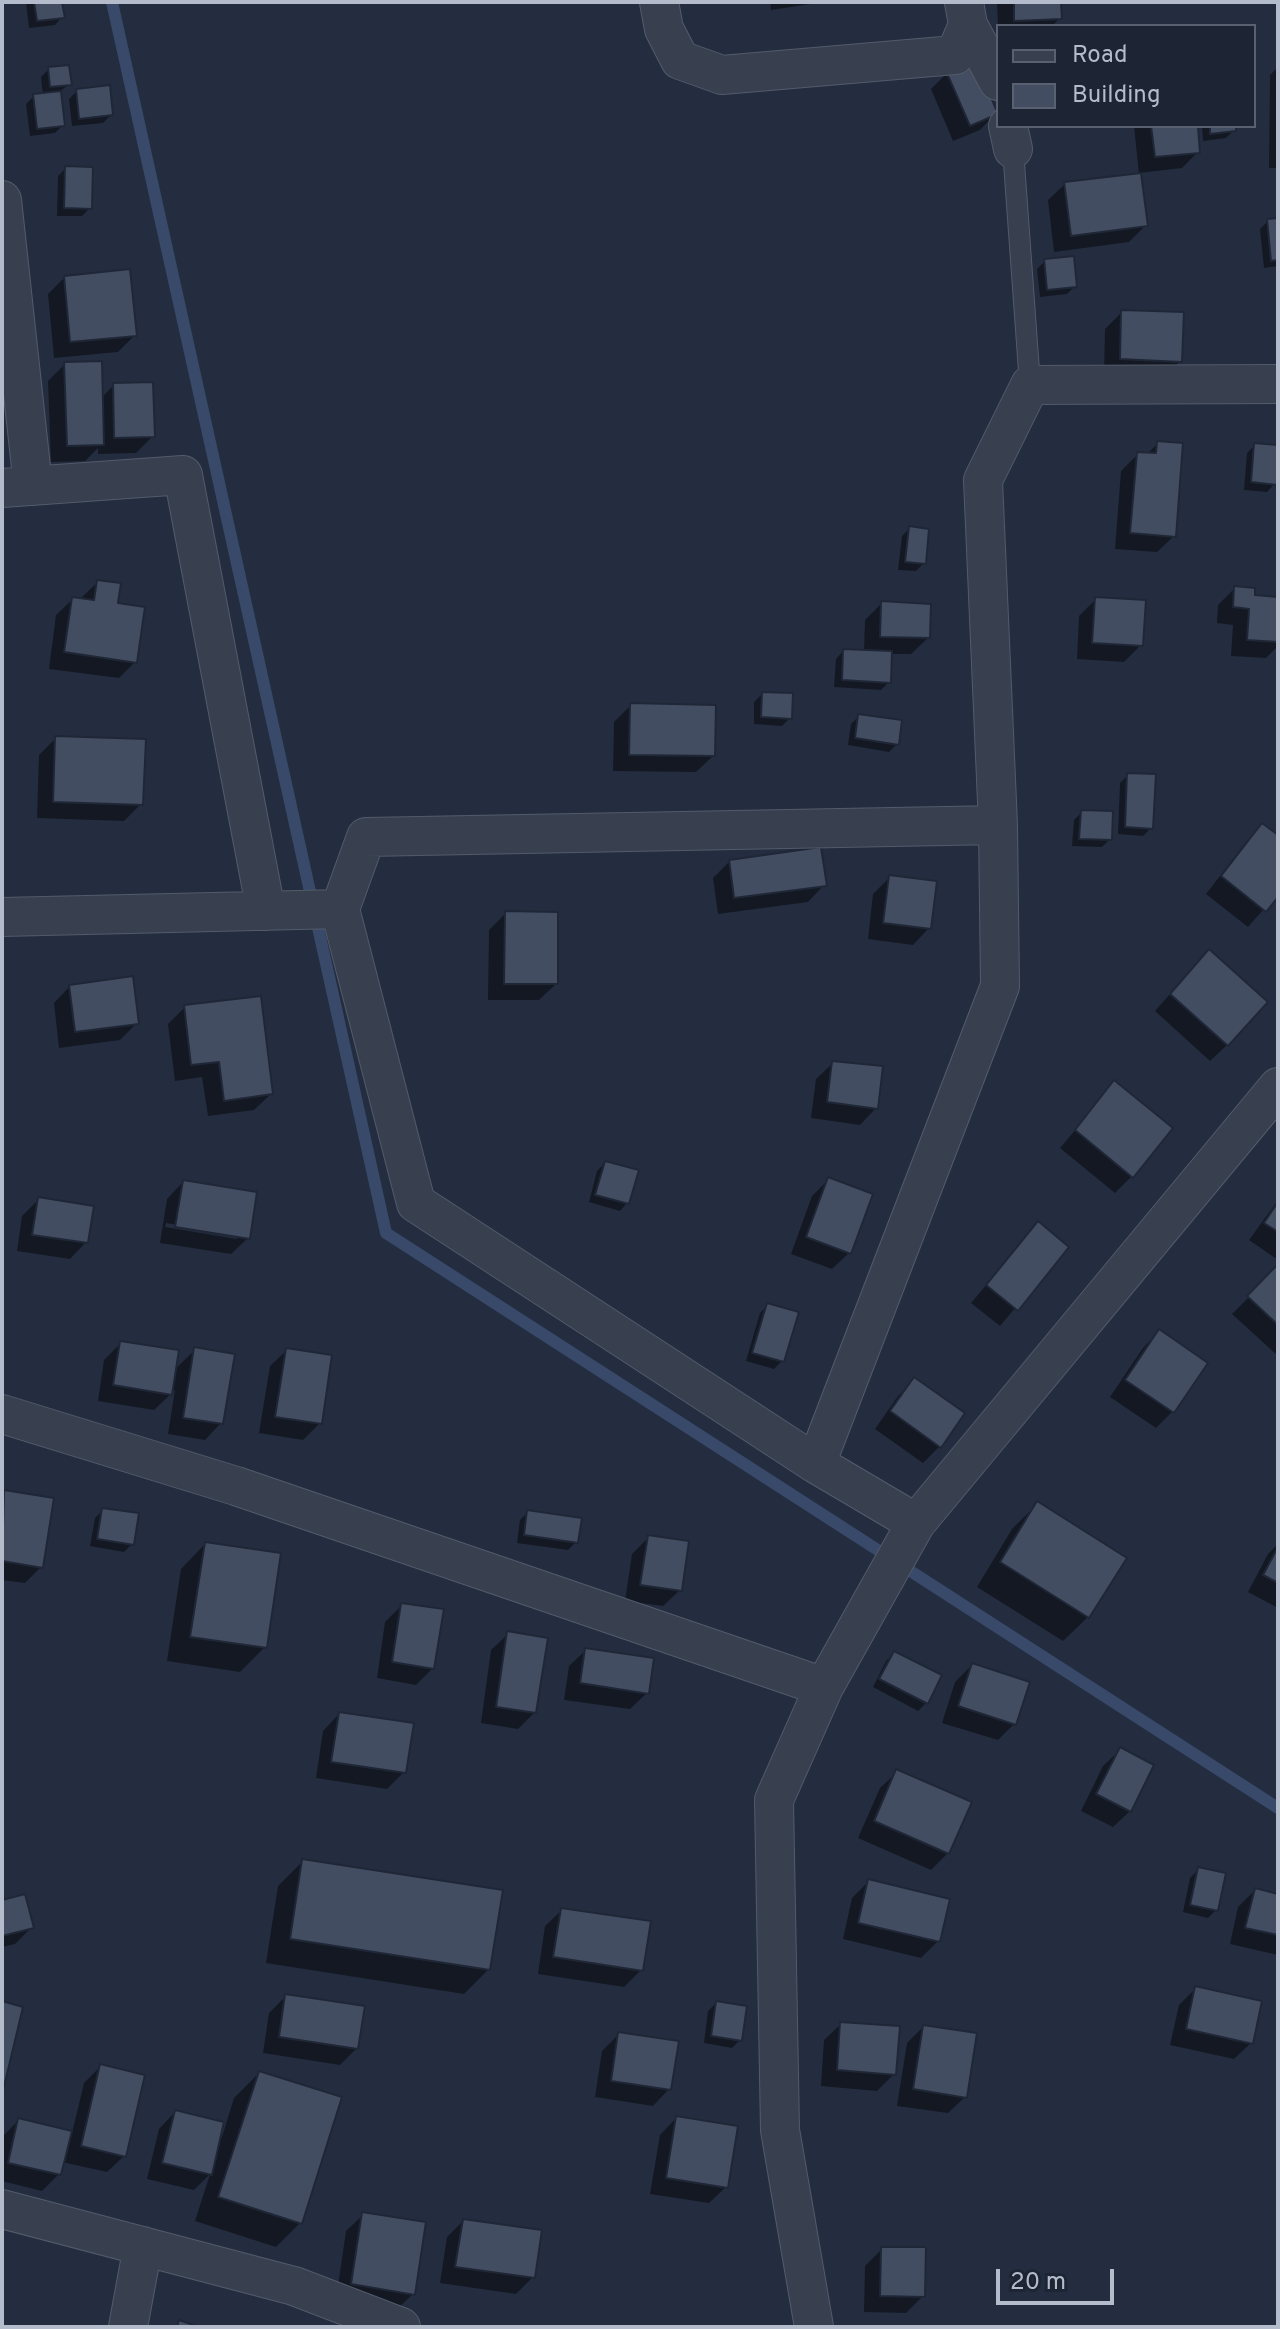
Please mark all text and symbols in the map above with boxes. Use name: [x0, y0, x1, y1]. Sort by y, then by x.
legend: [996, 24, 1256, 128]
text: Road: [1072, 41, 1128, 71]
text: Building: [1072, 81, 1161, 111]
scale bar: [1000, 2253, 1118, 2303]
text: 20 m: [1010, 2268, 1066, 2298]

